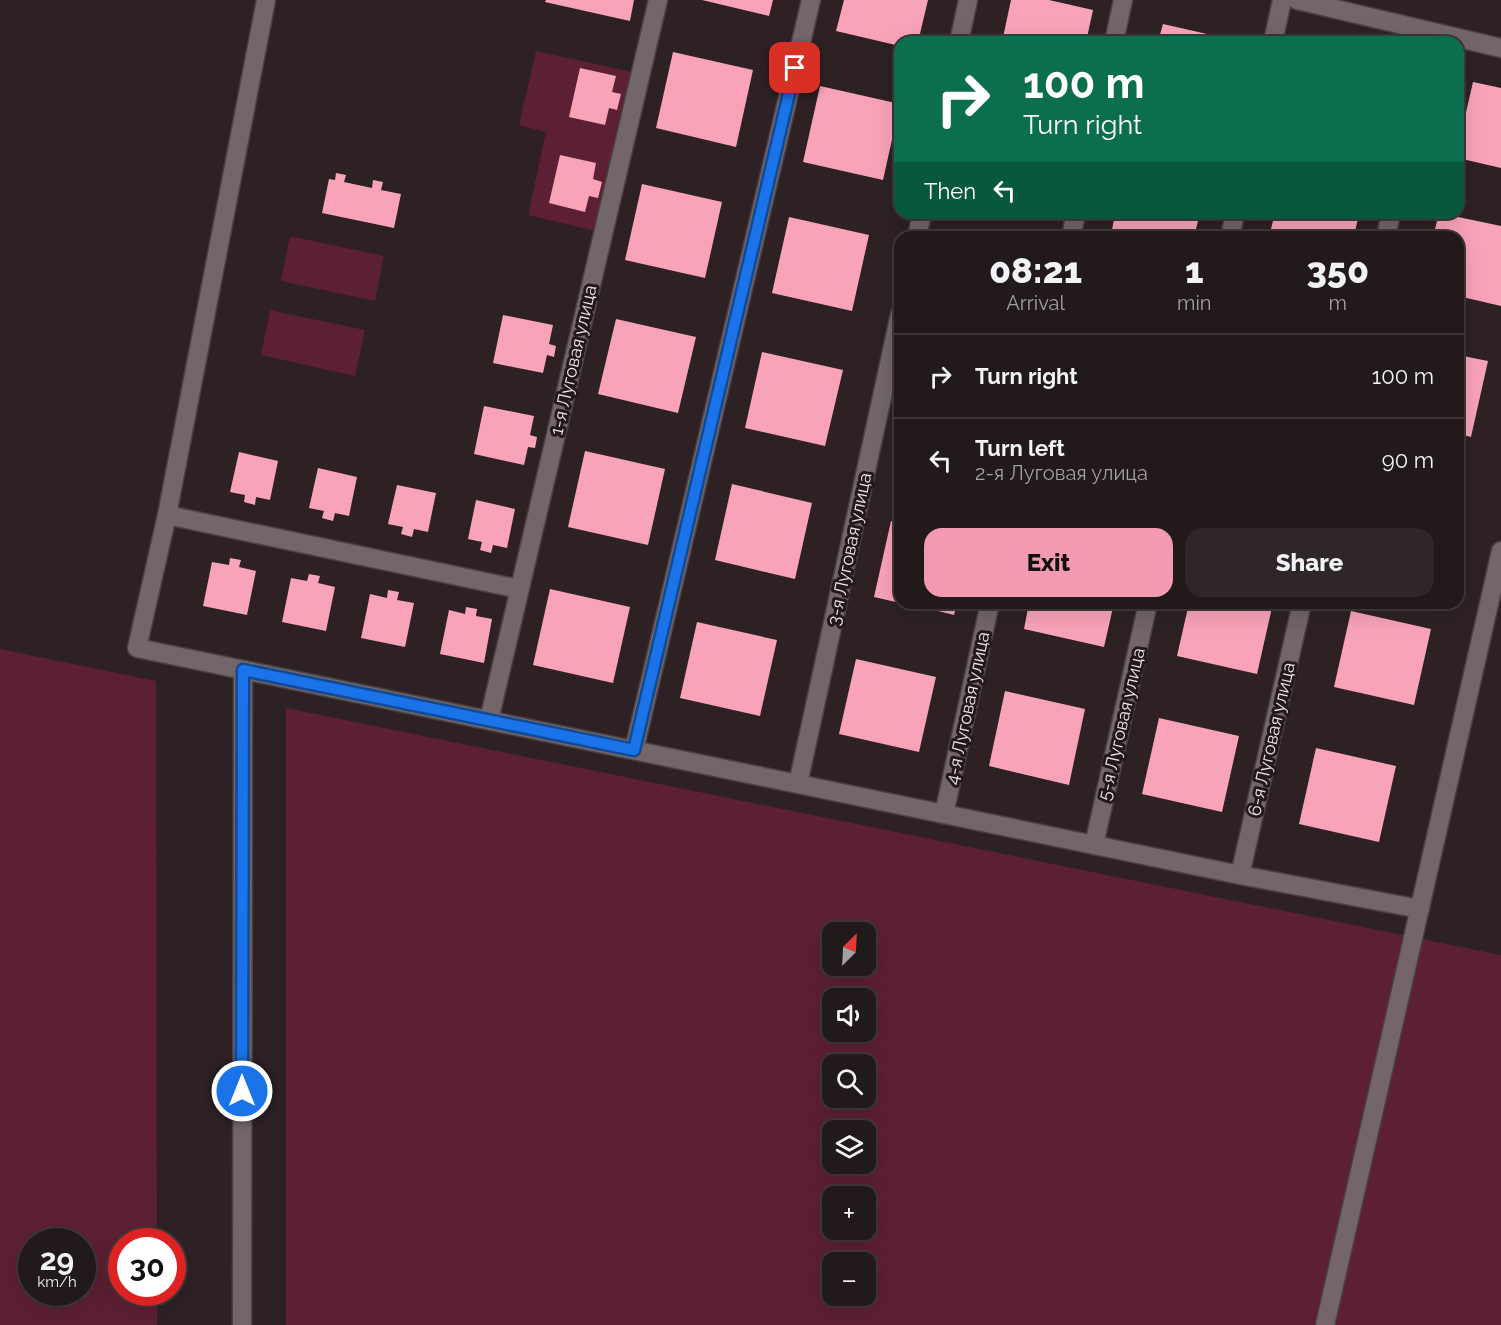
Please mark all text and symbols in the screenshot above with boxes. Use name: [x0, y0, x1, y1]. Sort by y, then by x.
pin: [769, 42, 820, 93]
icon: arrive: [778, 51, 811, 84]
text: 100 m: [1023, 59, 1145, 108]
icon: right: [924, 60, 1002, 138]
text: Turn right: [1023, 109, 1142, 140]
icon: left: [988, 174, 1021, 207]
text: Then: [924, 178, 976, 204]
text: 08:21: [989, 249, 1082, 291]
text: 1: [1185, 249, 1204, 291]
text: 350: [1306, 249, 1369, 291]
street label: 1-я Луговая улица: [545, 283, 601, 437]
text: Arrival: [1006, 291, 1065, 315]
text: min: [1177, 291, 1212, 315]
text: m: [1329, 291, 1347, 315]
icon: right: [924, 360, 957, 393]
text: Turn right: [975, 363, 1078, 389]
text: 100 m: [1372, 363, 1434, 389]
text: Turn left: [975, 435, 1065, 461]
icon: left: [924, 444, 957, 477]
text: 90 m: [1382, 447, 1434, 473]
text: 2-я Луговая улица: [975, 461, 1148, 485]
street label: 3-я Луговая улица: [823, 471, 875, 627]
button: Exit: [924, 528, 1173, 597]
button: Share: [1185, 528, 1434, 597]
street label: 4-я Луговая улица: [941, 630, 993, 786]
street label: 5-я Луговая улица: [1093, 646, 1149, 802]
street label: 6-я Луговая улица: [1243, 660, 1299, 818]
north arrow: [822, 922, 876, 976]
map controls: [822, 922, 876, 1306]
button: sound: [822, 988, 876, 1042]
button: search: [822, 1054, 876, 1108]
position arrow: [210, 1059, 274, 1123]
button: layers: [822, 1120, 876, 1174]
button: +: [822, 1186, 876, 1240]
speed limit sign: 30: [108, 1228, 186, 1306]
text: 29: [40, 1242, 74, 1277]
button: −: [822, 1252, 876, 1306]
text: km/h: [37, 1273, 77, 1291]

